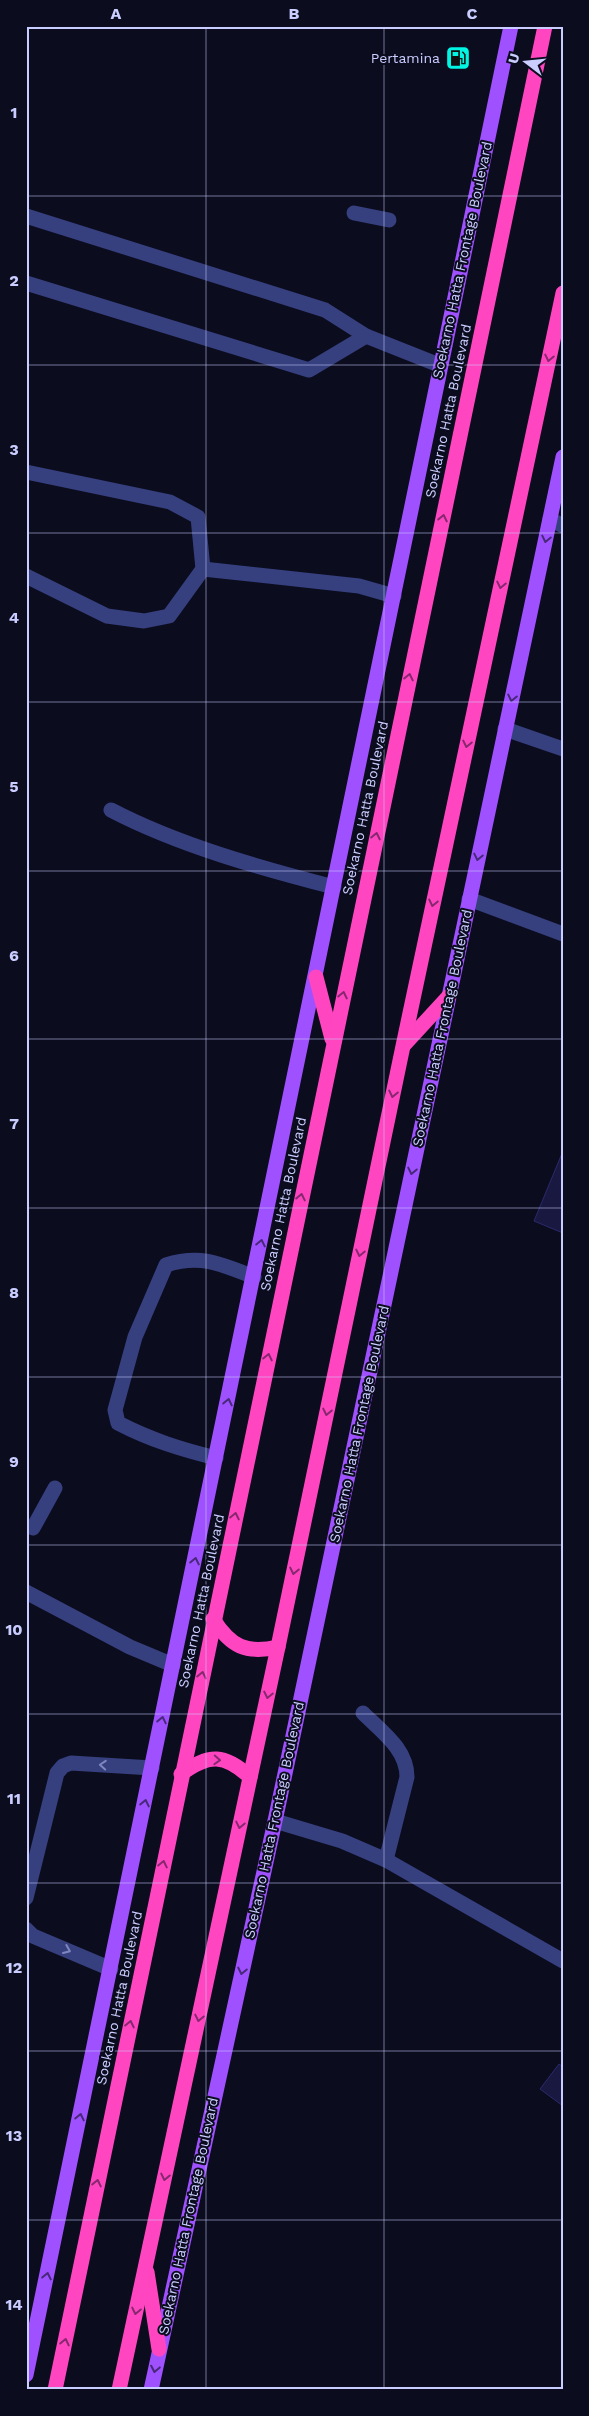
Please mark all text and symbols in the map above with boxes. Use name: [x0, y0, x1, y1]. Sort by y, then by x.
text: A: [111, 4, 122, 23]
text: B: [289, 4, 300, 23]
text: C: [467, 4, 478, 23]
north arrow: [502, 38, 552, 88]
fuel station icon: Pertamina: [445, 45, 471, 71]
place label: Pertamina: [371, 50, 440, 66]
text: U: [504, 51, 523, 65]
text: 1: [11, 103, 17, 122]
street label: Soekarno Hatta Frontage Boulevard: [429, 140, 495, 380]
text: 2: [9, 271, 19, 290]
street label: Soekarno Hatta Boulevard: [422, 323, 474, 499]
one-way arrow: [544, 354, 555, 362]
text: 3: [9, 440, 19, 459]
one-way arrow: [437, 513, 447, 522]
one-way arrow: [541, 535, 551, 544]
one-way arrow: [496, 581, 506, 590]
text: 4: [9, 608, 19, 627]
one-way arrow: [404, 672, 414, 681]
one-way arrow: [507, 694, 518, 703]
street label: Soekarno Hatta Boulevard: [339, 720, 391, 896]
one-way arrow: [462, 740, 473, 749]
text: 5: [9, 777, 19, 796]
one-way arrow: [370, 831, 381, 840]
one-way arrow: [473, 853, 484, 862]
one-way arrow: [428, 899, 439, 908]
street label: Soekarno Hatta Frontage Boulevard: [409, 908, 475, 1148]
text: 6: [9, 946, 19, 965]
one-way arrow: [337, 991, 348, 999]
one-way arrow: [388, 1089, 399, 1098]
text: 7: [9, 1114, 19, 1133]
street label: Soekarno Hatta Boulevard: [257, 1116, 309, 1292]
one-way arrow: [408, 1166, 418, 1175]
one-way arrow: [295, 1193, 306, 1202]
one-way arrow: [255, 1238, 266, 1247]
one-way arrow: [355, 1248, 366, 1257]
text: 8: [9, 1283, 19, 1302]
street label: Soekarno Hatta Frontage Boulevard: [326, 1304, 392, 1544]
one-way arrow: [262, 1352, 273, 1361]
one-way arrow: [222, 1398, 233, 1406]
one-way arrow: [322, 1407, 333, 1416]
text: 9: [9, 1452, 19, 1471]
one-way arrow: [229, 1511, 240, 1520]
street label: Soekarno Hatta Boulevard: [175, 1513, 227, 1689]
one-way arrow: [189, 1557, 200, 1565]
one-way arrow: [289, 1566, 300, 1575]
text: 10: [5, 1620, 23, 1639]
one-way arrow: [196, 1670, 207, 1679]
one-way arrow: [263, 1690, 274, 1699]
street label: Soekarno Hatta Frontage Boulevard: [241, 1700, 307, 1940]
one-way arrow: [156, 1716, 167, 1725]
one-way arrow: [213, 1755, 221, 1766]
one-way arrow: [99, 1759, 107, 1770]
text: 11: [7, 1789, 21, 1808]
one-way arrow: [139, 1799, 149, 1808]
one-way arrow: [235, 1821, 246, 1830]
one-way arrow: [157, 1860, 167, 1869]
street label: Soekarno Hatta Boulevard: [93, 1910, 145, 2086]
one-way arrow: [62, 1944, 71, 1955]
text: 12: [6, 1958, 22, 1977]
one-way arrow: [237, 1966, 248, 1975]
one-way arrow: [194, 2014, 204, 2023]
one-way arrow: [124, 2019, 135, 2028]
street label: Soekarno Hatta Frontage Boulevard: [155, 2096, 221, 2336]
one-way arrow: [74, 2112, 85, 2121]
text: 13: [6, 2126, 22, 2145]
one-way arrow: [160, 2173, 170, 2182]
one-way arrow: [92, 2178, 102, 2187]
one-way arrow: [41, 2272, 52, 2280]
text: 14: [5, 2295, 23, 2314]
one-way arrow: [131, 2307, 142, 2315]
one-way arrow: [59, 2338, 70, 2346]
one-way arrow: [151, 2365, 161, 2374]

